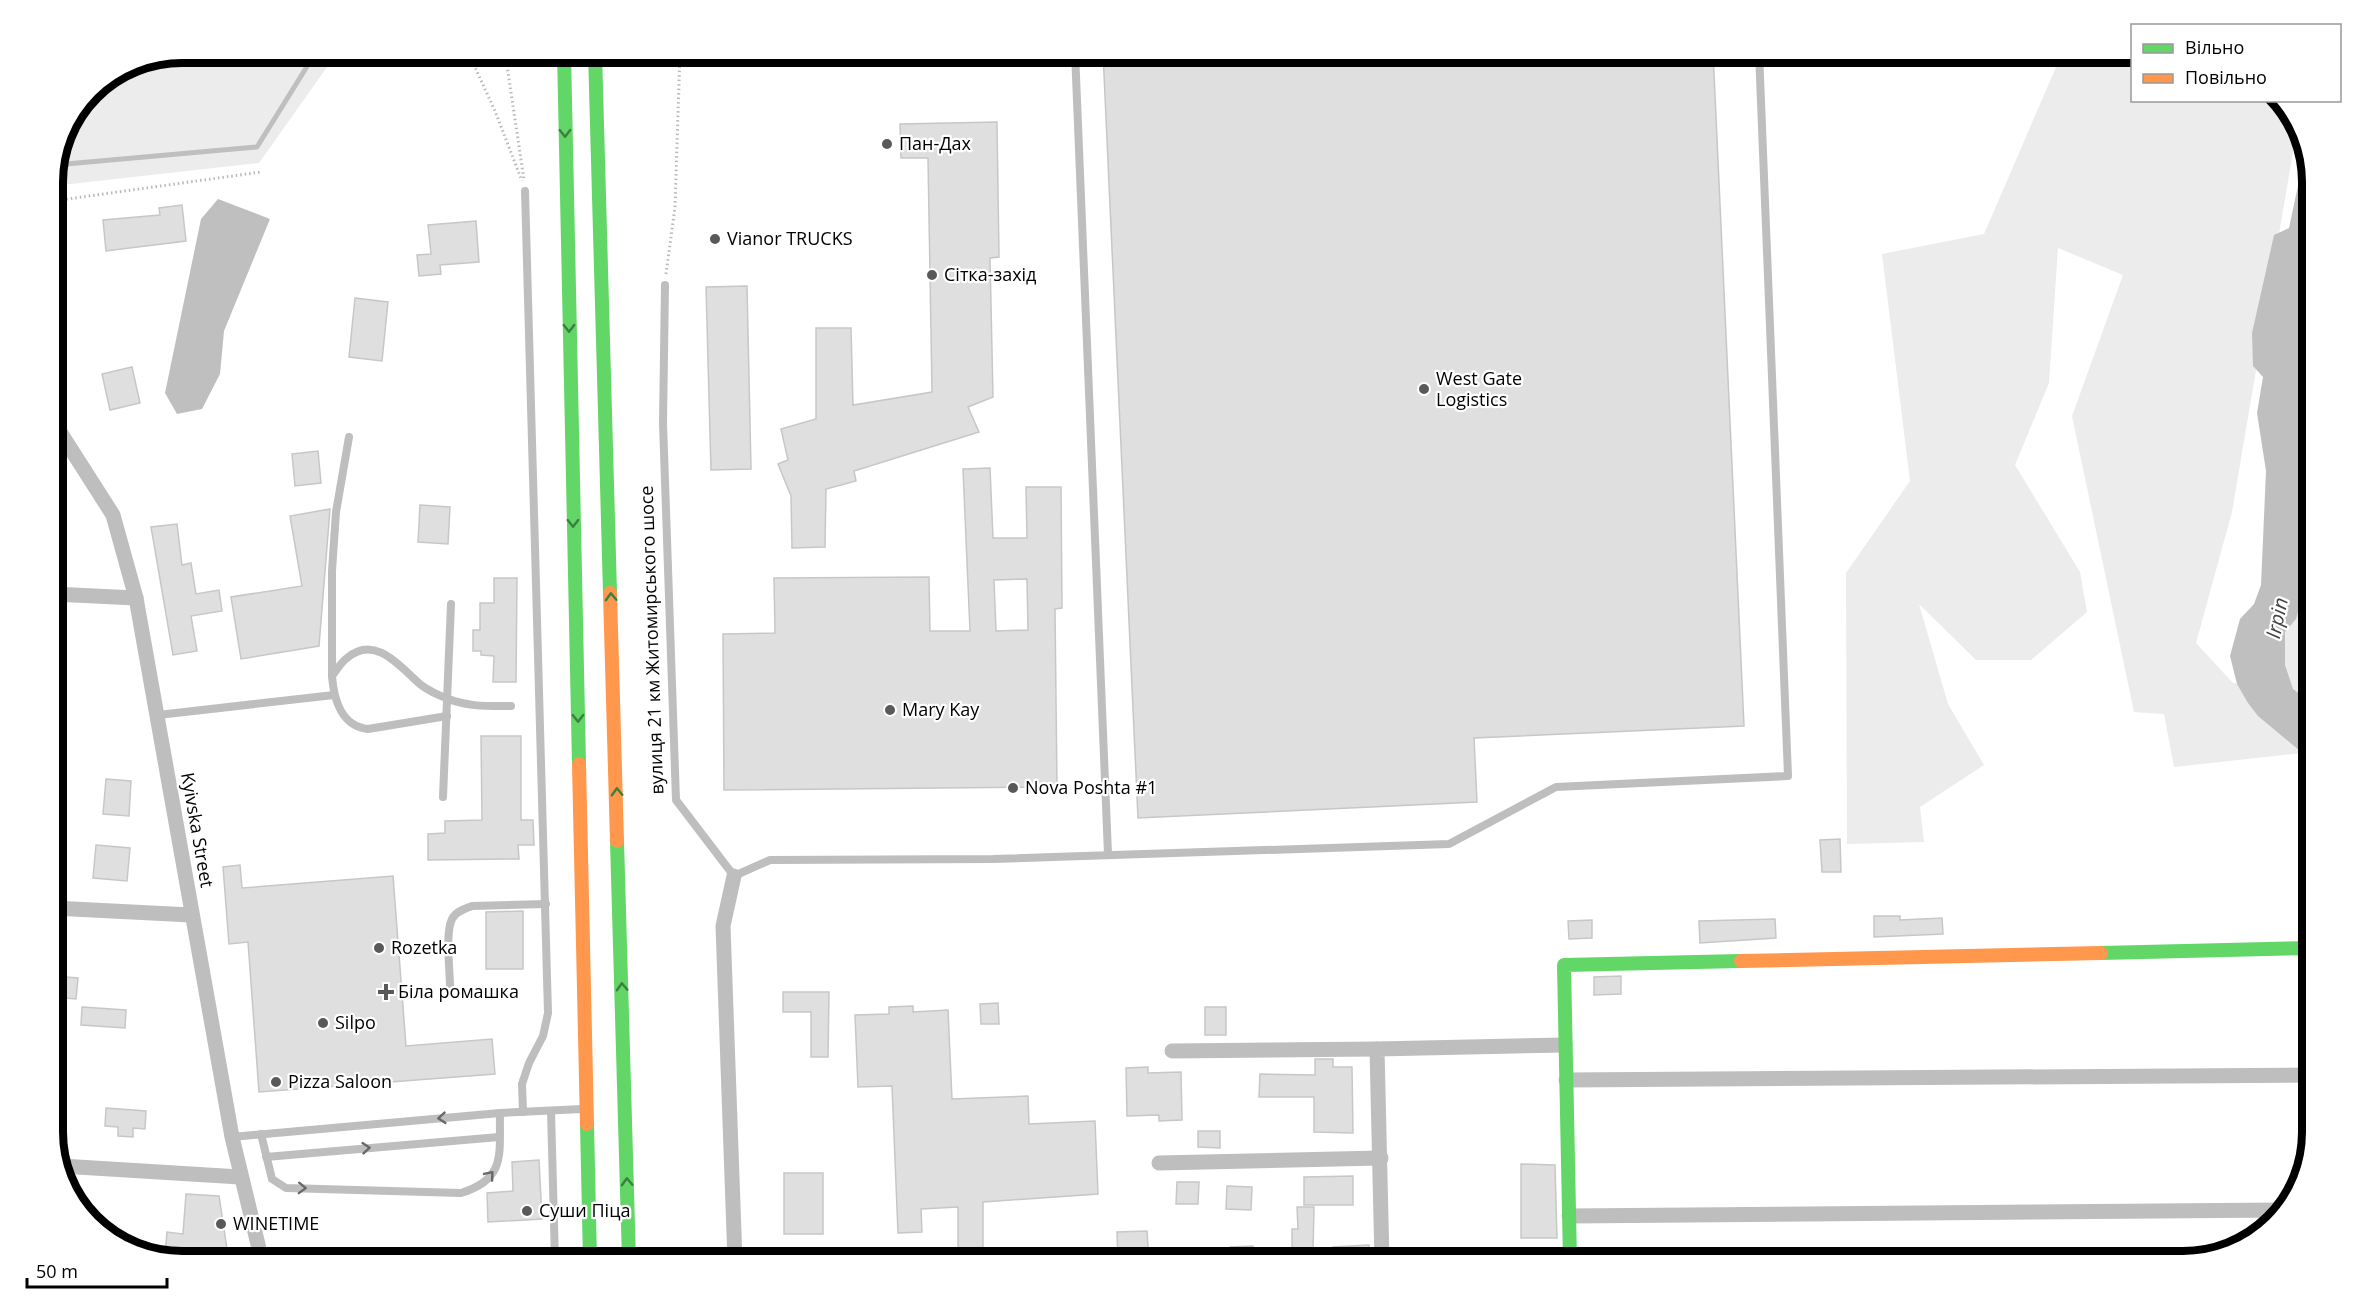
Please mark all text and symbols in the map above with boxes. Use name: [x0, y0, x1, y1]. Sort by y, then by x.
legend: [2131, 24, 2341, 102]
text: Вільно: [2185, 35, 2244, 59]
text: Повільно: [2185, 65, 2267, 89]
one-way arrow: [559, 128, 571, 137]
place label: Пан-Дах: [899, 131, 972, 155]
marker: Пан-Дах: [880, 137, 894, 151]
place label: Vianor TRUCKS: [727, 226, 853, 250]
marker: Vianor TRUCKS: [708, 232, 722, 246]
place label: Сітка-захід: [944, 262, 1036, 286]
marker: Сітка-захід: [925, 268, 939, 282]
one-way arrow: [563, 323, 575, 332]
place label: West Gate Logistics: [1436, 366, 1522, 411]
marker: West Gate Logistics: [1417, 382, 1431, 396]
street label: вулиця 21 км Житомирського шосе: [634, 485, 668, 795]
one-way arrow: [567, 518, 580, 527]
one-way arrow: [605, 593, 618, 602]
water label: Irpin: [2259, 595, 2294, 641]
place label: Mary Kay: [902, 697, 980, 721]
marker: Mary Kay: [883, 703, 897, 717]
one-way arrow: [571, 713, 584, 722]
street label: Kyivska Street: [176, 770, 220, 889]
place label: Nova Poshta #1: [1025, 775, 1157, 799]
marker: Nova Poshta #1: [1006, 781, 1020, 795]
one-way arrow: [610, 788, 623, 797]
place label: Rozetka: [391, 935, 457, 959]
marker: Rozetka: [372, 941, 386, 955]
place label: Біла ромашка: [398, 979, 519, 1003]
one-way arrow: [616, 983, 628, 992]
marker: Біла ромашка: [379, 985, 393, 999]
place label: Silpo: [335, 1010, 376, 1034]
marker: Silpo: [316, 1016, 330, 1030]
place label: Pizza Saloon: [288, 1069, 392, 1093]
marker: Pizza Saloon: [269, 1075, 283, 1089]
one-way arrow: [437, 1112, 446, 1125]
one-way arrow: [361, 1142, 370, 1155]
one-way arrow: [483, 1171, 494, 1182]
one-way arrow: [621, 1178, 633, 1187]
one-way arrow: [297, 1182, 306, 1195]
place label: Суши Піца: [539, 1198, 630, 1222]
marker: Суши Піца: [520, 1204, 534, 1218]
place label: WINETIME: [233, 1211, 319, 1235]
marker: WINETIME: [214, 1217, 228, 1231]
scale bar: [27, 1251, 166, 1289]
text: 50 m: [36, 1259, 78, 1283]

